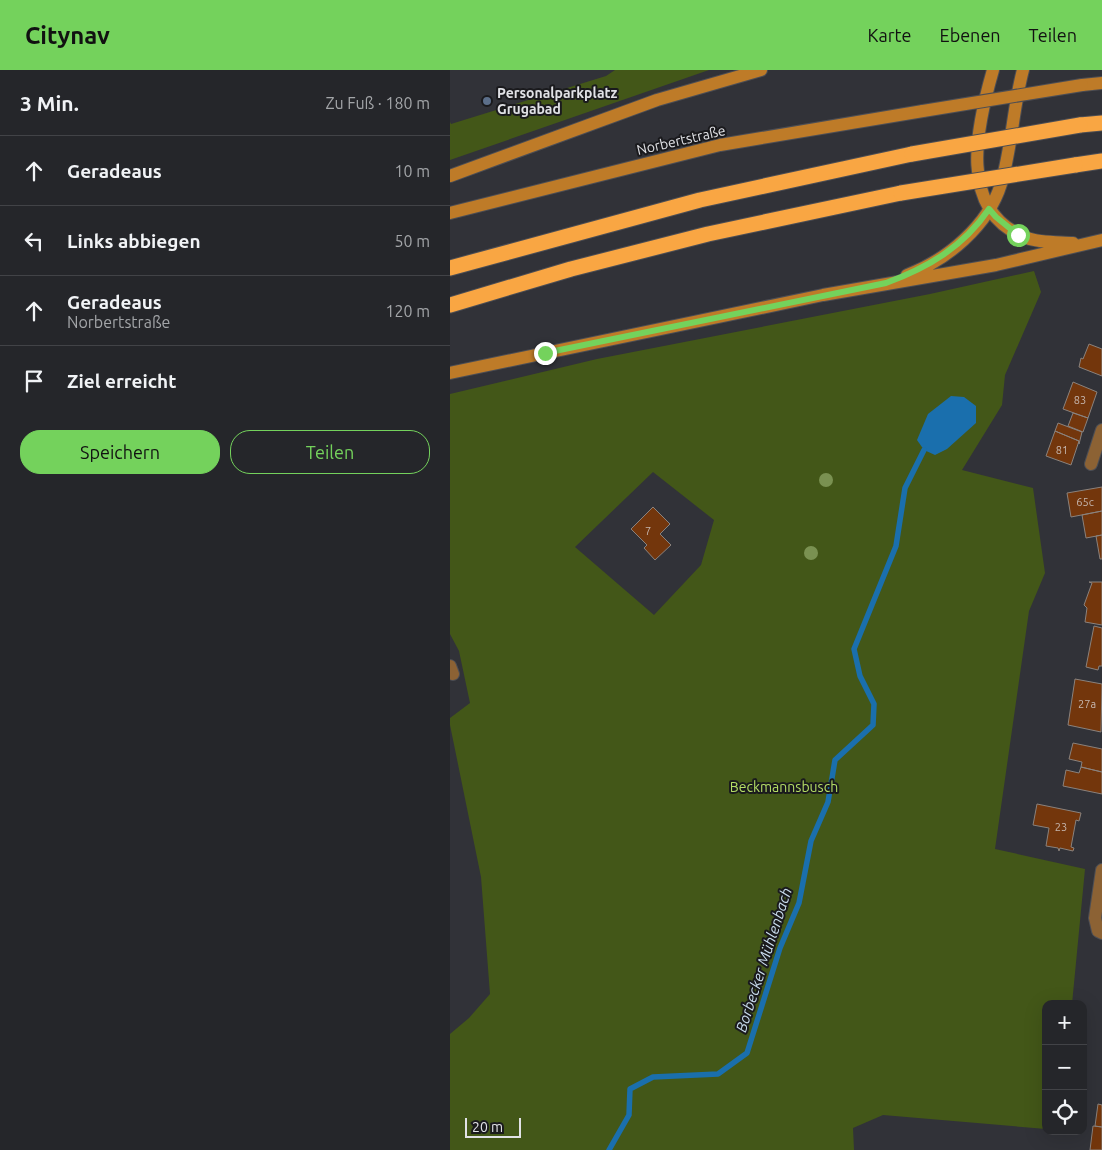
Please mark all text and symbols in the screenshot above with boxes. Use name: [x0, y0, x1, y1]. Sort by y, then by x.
text: Citynav: [25, 22, 110, 49]
text: Karte: [868, 25, 912, 45]
text: Ebenen: [940, 25, 1001, 45]
text: Teilen: [1029, 25, 1077, 45]
place label: Personalparkplatz Grugabad: [497, 85, 618, 117]
text: 3 Min.: [20, 91, 79, 115]
text: Zu Fuß · 180 m: [325, 94, 430, 112]
marker: Personalparkplatz Grugabad: [481, 95, 493, 107]
street label: Norbertstraße: [635, 122, 727, 158]
icon: ahead: [20, 157, 48, 185]
text: Geradeaus: [67, 160, 162, 182]
text: 10 m: [394, 162, 430, 180]
route start: [1007, 224, 1030, 247]
icon: left: [20, 227, 48, 255]
text: Links abbiegen: [67, 230, 201, 252]
text: 50 m: [394, 232, 430, 250]
text: Geradeaus: [67, 291, 162, 313]
icon: ahead: [20, 297, 48, 325]
text: 120 m: [385, 302, 430, 320]
text: Norbertstraße: [67, 313, 170, 331]
route end: [534, 342, 557, 365]
icon: arrive: [20, 367, 48, 395]
text: Ziel erreicht: [67, 370, 176, 392]
house number: 83: [1074, 394, 1086, 406]
button: Speichern: [20, 430, 220, 474]
button: Teilen: [230, 430, 430, 474]
house number: 81: [1056, 444, 1068, 456]
house number: 65c: [1076, 496, 1094, 508]
house number: 7: [645, 525, 651, 537]
house number: 27a: [1078, 698, 1096, 710]
park label: Beckmannsbusch: [730, 779, 838, 795]
house number: 23: [1055, 821, 1067, 833]
water label: Borbecker Mühlenbach: [732, 886, 795, 1034]
map controls: [1042, 1000, 1087, 1135]
button: +: [1042, 1000, 1087, 1045]
button: −: [1042, 1045, 1087, 1090]
button: locate: [1042, 1090, 1087, 1135]
scale bar: [465, 1115, 521, 1138]
text: 20 m: [472, 1119, 503, 1135]

